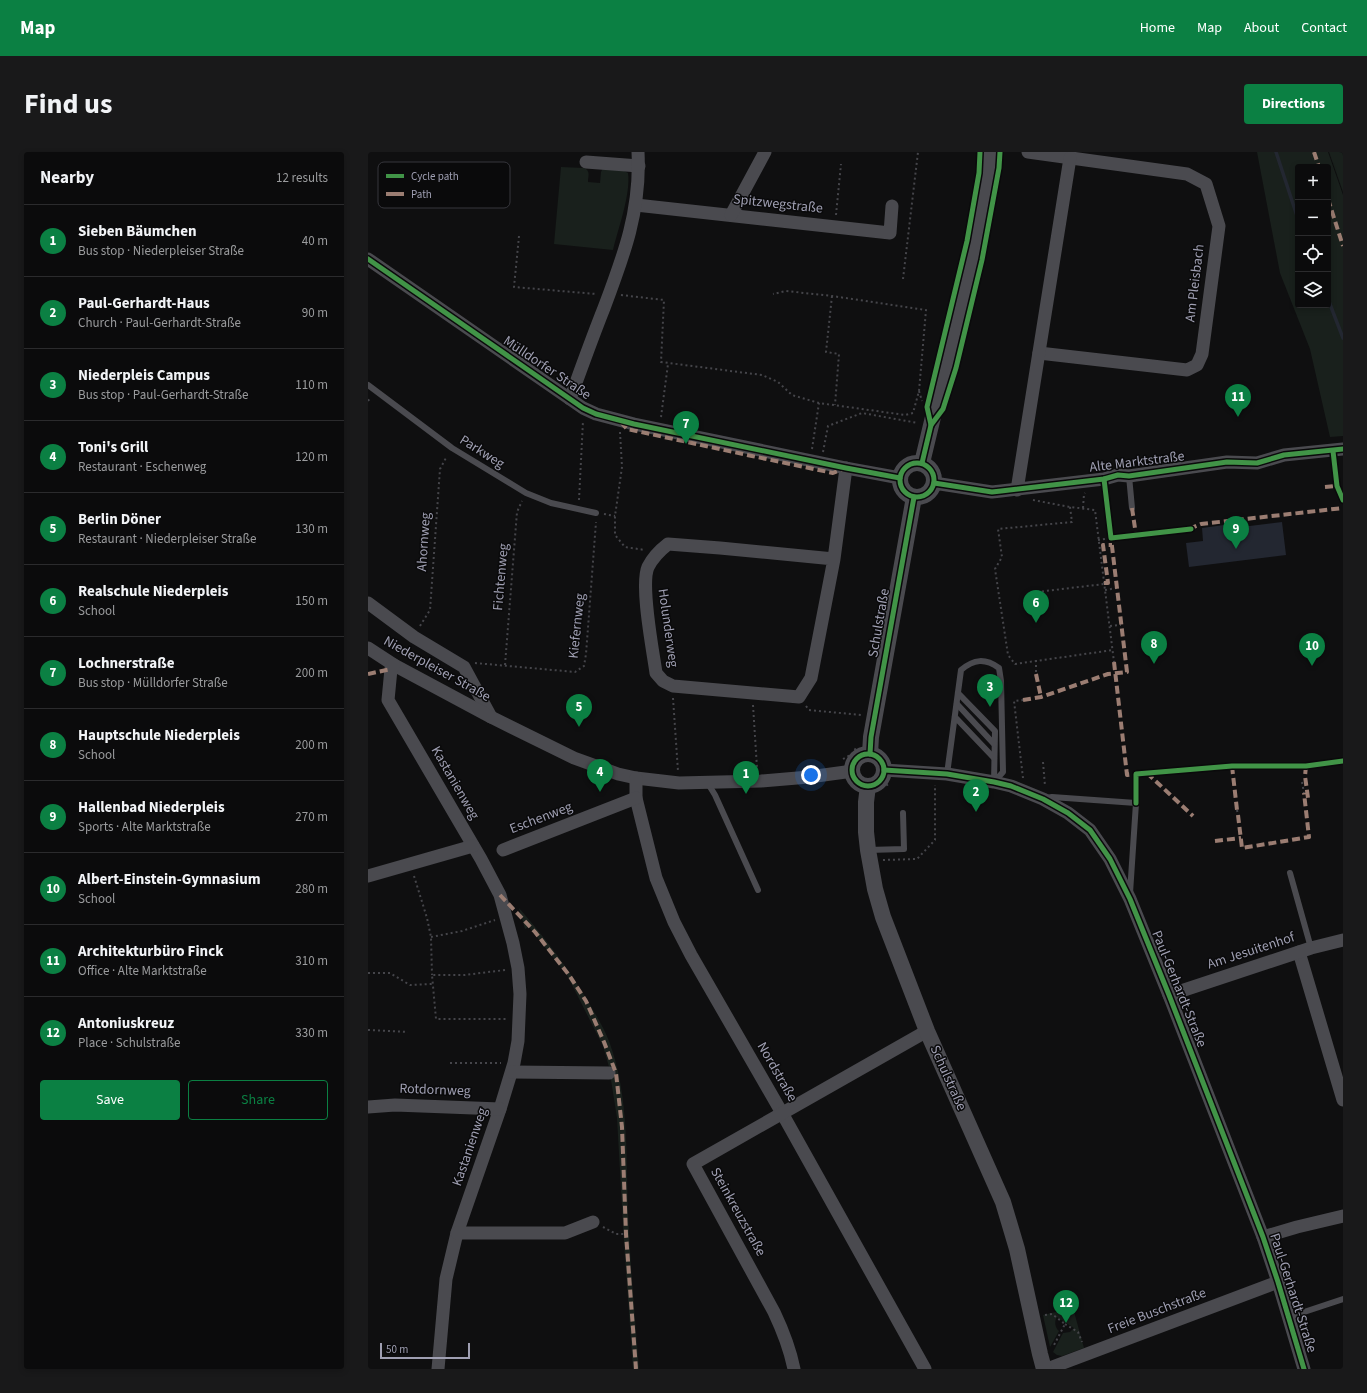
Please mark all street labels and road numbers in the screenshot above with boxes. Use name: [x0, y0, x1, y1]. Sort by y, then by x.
street label: Spitzwegstraße: [732, 189, 824, 219]
street label: Am Pleisbach: [1180, 243, 1210, 323]
street label: Mülldorfer Straße: [499, 331, 595, 405]
street label: Parkweg: [455, 430, 509, 474]
street label: Alte Marktstraße: [1088, 446, 1186, 478]
street label: Ahornweg: [412, 512, 436, 572]
street label: Fichtenweg: [488, 543, 514, 611]
street label: Holunderweg: [653, 587, 683, 669]
street label: Schulstraße: [863, 587, 895, 659]
street label: Kiefernweg: [564, 592, 590, 660]
street label: Niederpleiser Straße: [380, 631, 494, 707]
street label: Kastanienweg: [426, 743, 484, 823]
street label: Eschenweg: [507, 797, 575, 839]
street label: Am Jesuitenhof: [1205, 927, 1298, 975]
street label: Paul-Gerhardt-Straße: [1146, 928, 1212, 1050]
street label: Nordstraße: [752, 1038, 802, 1106]
street label: Schulstraße: [925, 1042, 971, 1114]
street label: Rotdornweg: [399, 1079, 471, 1101]
street label: Kastanienweg: [447, 1105, 493, 1189]
street label: Steinkreuzstraße: [705, 1164, 771, 1260]
street label: Paul-Gerhardt-Straße: [1264, 1231, 1322, 1355]
street label: Freie Buschstraße: [1105, 1283, 1209, 1339]

